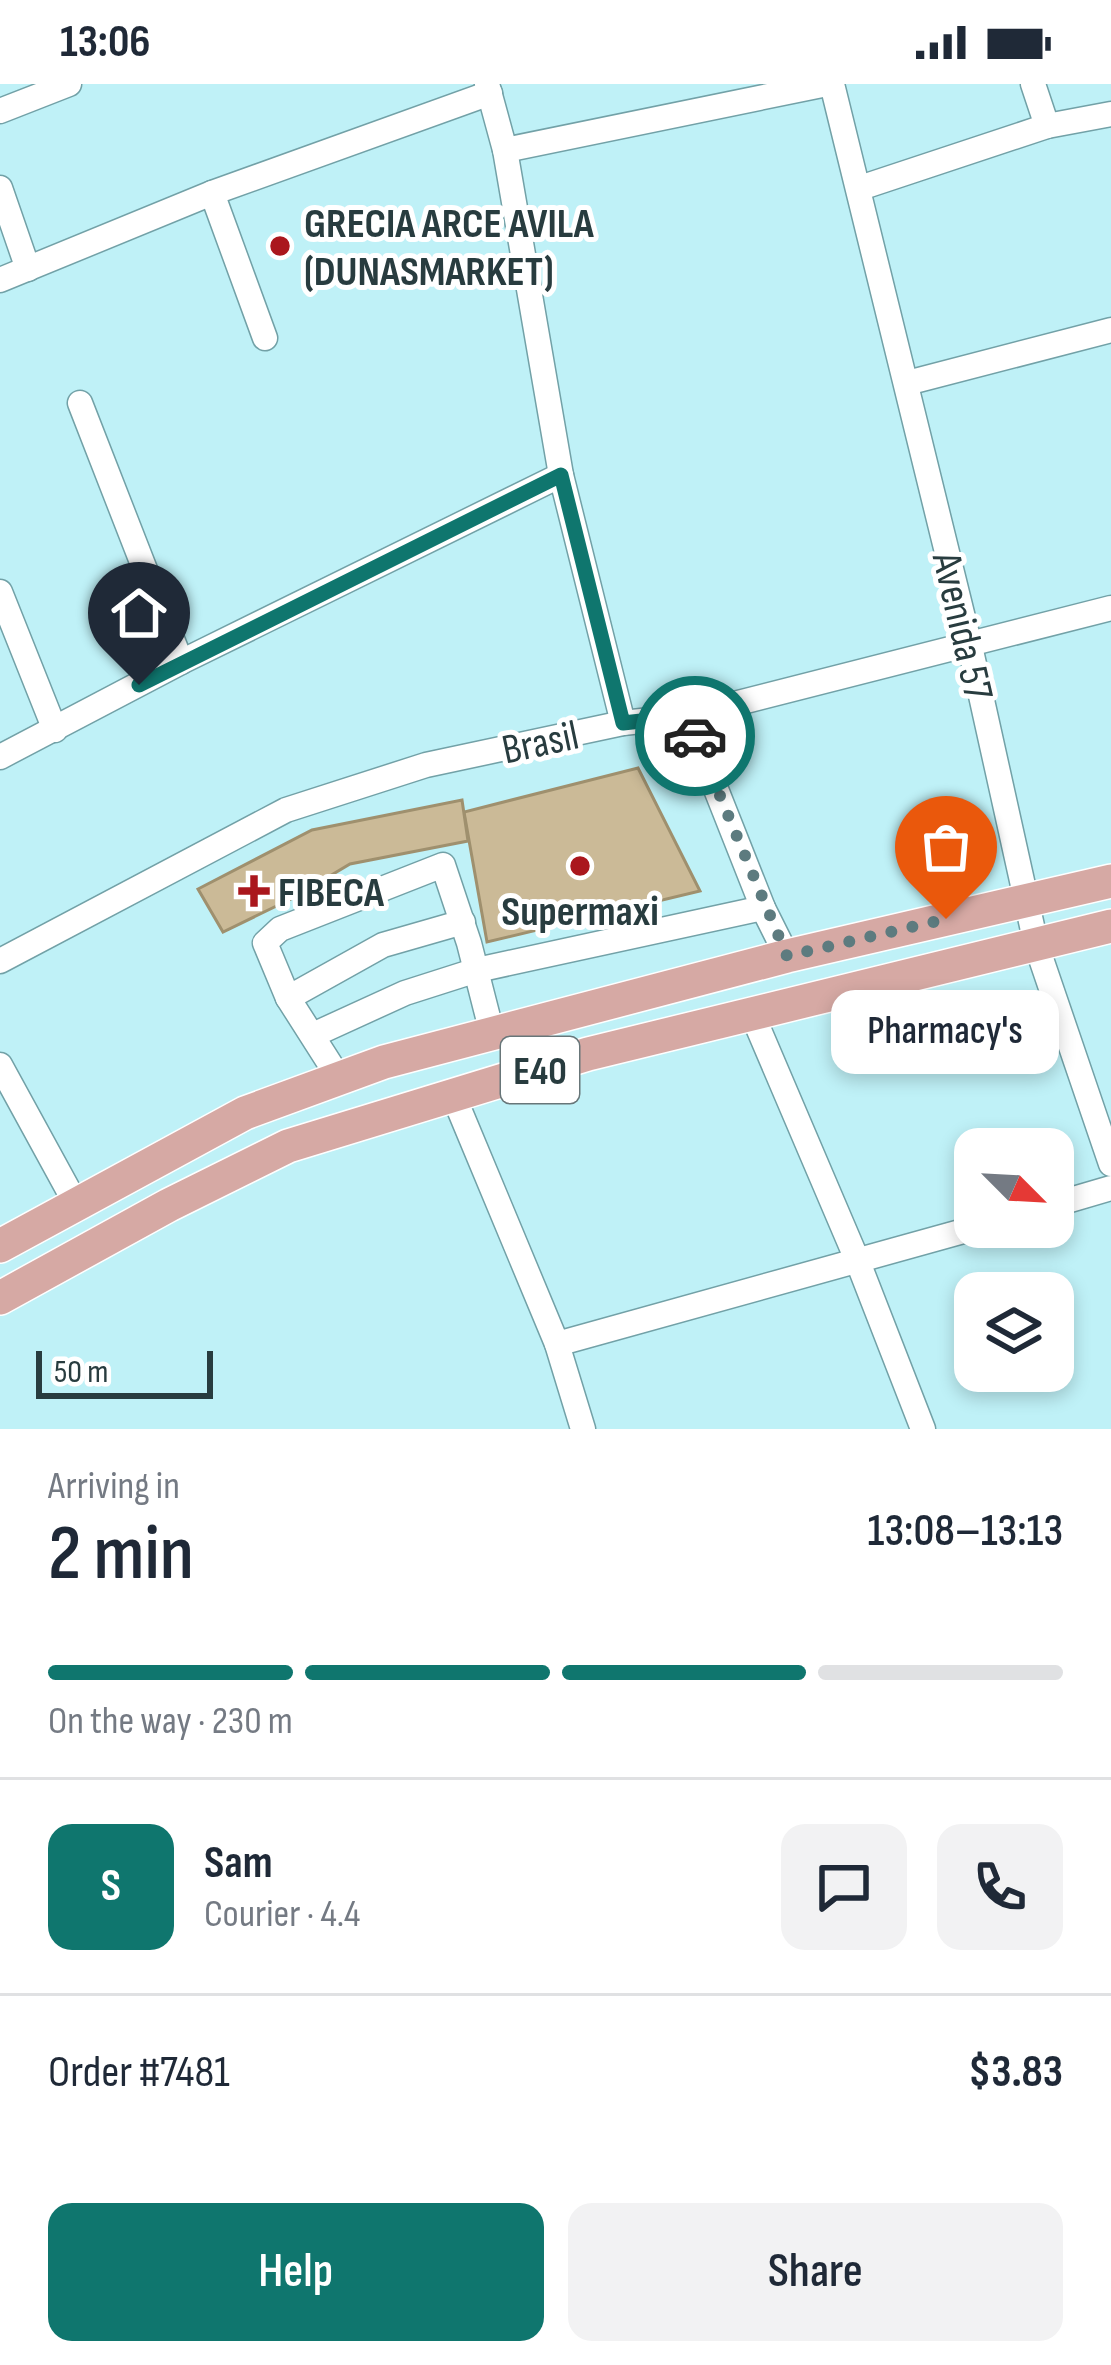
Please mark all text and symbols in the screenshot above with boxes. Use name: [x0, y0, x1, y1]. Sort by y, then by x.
text: 13:06: [60, 15, 151, 70]
place label: GRECIA ARCE AVILA (DUNASMARKET): [304, 199, 595, 298]
marker: GRECIA ARCE AVILA (DUNASMARKET): [267, 233, 293, 259]
street label: Avenida 57: [920, 547, 1003, 706]
pin: [88, 562, 190, 685]
icon: home: [106, 580, 172, 646]
courier: [635, 676, 755, 796]
icon: car: [662, 703, 728, 769]
street label: Brasil: [498, 711, 583, 776]
pin: [895, 796, 997, 919]
icon: bag: [913, 814, 979, 880]
marker: Supermaxi: [567, 853, 593, 879]
place label: FIBECA: [278, 868, 385, 919]
marker: FIBECA: [241, 878, 267, 904]
place label: Supermaxi: [501, 887, 659, 938]
callout: Pharmacy's: [832, 991, 1060, 1075]
text: Pharmacy's: [867, 1008, 1023, 1055]
road number: E40: [501, 1037, 579, 1103]
north arrow: [954, 1128, 1074, 1248]
map controls: [954, 1128, 1074, 1392]
button: layers: [954, 1272, 1074, 1392]
scale bar: [36, 1345, 213, 1398]
text: 50 m: [54, 1352, 108, 1392]
text: Arriving in: [48, 1463, 180, 1510]
text: 13:08–13:13: [868, 1504, 1063, 1559]
text: 2 min: [48, 1508, 194, 1601]
text: On the way · 230 m: [48, 1698, 293, 1745]
button: chat: [781, 1824, 907, 1950]
button: phone: [937, 1824, 1063, 1950]
text: Sam: [204, 1836, 273, 1891]
text: S: [101, 1859, 121, 1914]
text: Courier · 4.4: [204, 1891, 360, 1938]
text: Order #7481: [48, 2045, 230, 2100]
text: $3.83: [968, 2045, 1063, 2100]
button: Help: [48, 2203, 544, 2341]
button: Share: [568, 2203, 1063, 2341]

